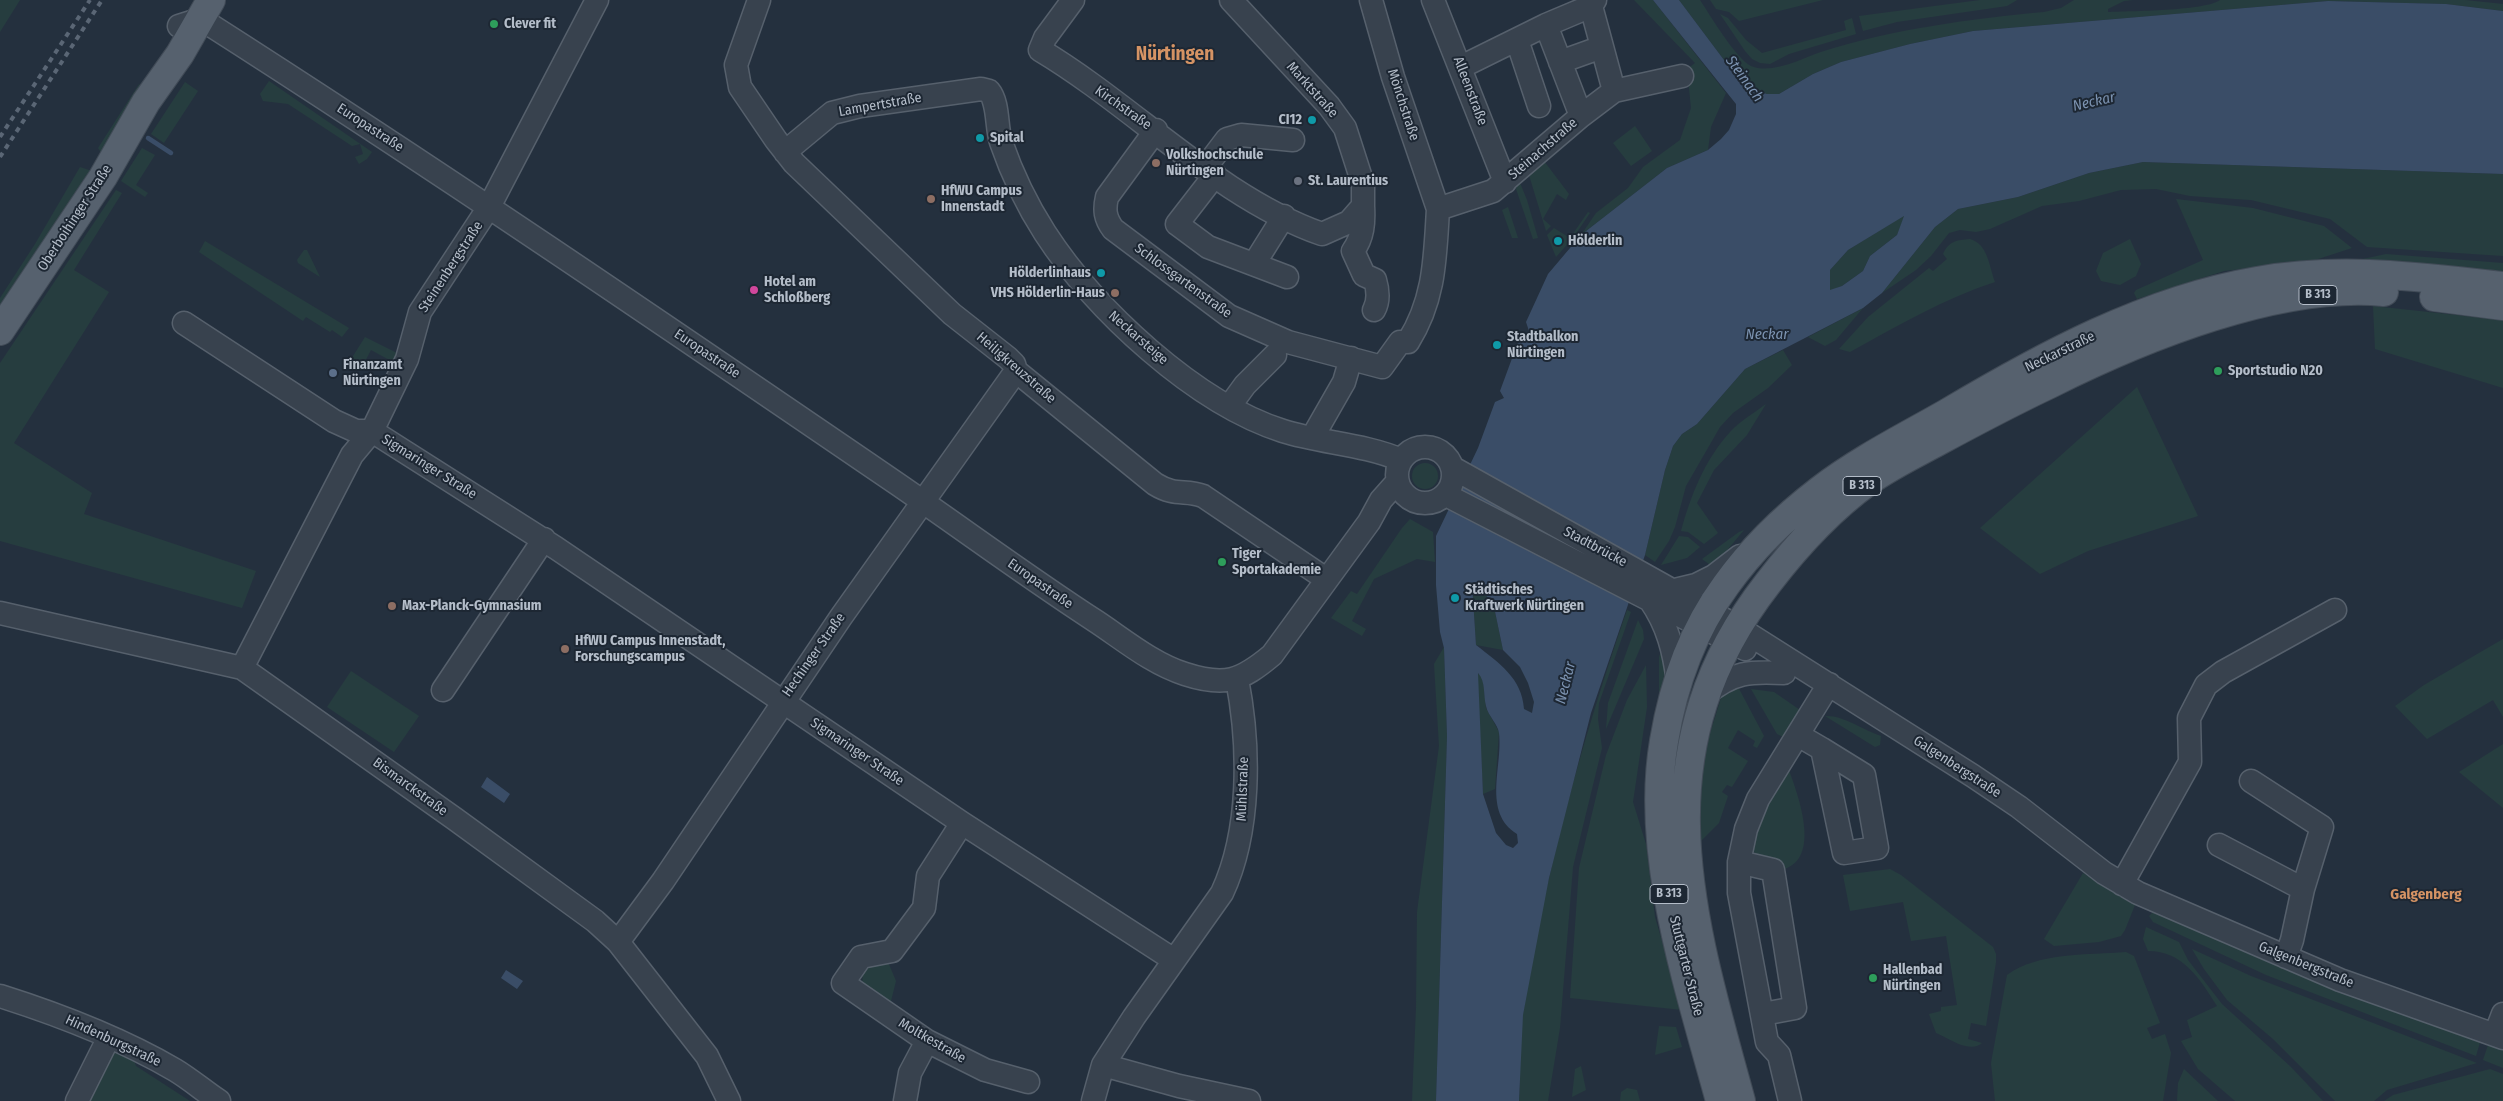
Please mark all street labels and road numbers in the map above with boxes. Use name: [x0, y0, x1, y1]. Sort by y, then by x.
street label: Alleenstraße: [1449, 54, 1491, 128]
street label: Marktstraße: [1283, 59, 1341, 121]
street label: Mönchstraße: [1384, 67, 1422, 143]
street label: Kirchstraße: [1092, 82, 1154, 134]
street label: Lampertstraße: [837, 89, 923, 121]
street label: Europastraße: [334, 100, 406, 156]
street label: Steinachstraße: [1505, 115, 1581, 183]
street label: Oberboihinger Straße: [34, 162, 116, 274]
street label: Steinenbergstraße: [415, 218, 487, 316]
street label: Schlossgartenstraße: [1131, 240, 1235, 322]
road number: B 313: [2299, 286, 2337, 304]
street label: Neckarsteige: [1105, 308, 1171, 368]
street label: Europastraße: [671, 326, 743, 382]
street label: Neckarstraße: [2022, 328, 2098, 376]
street label: Heiligkreuzstraße: [973, 329, 1059, 407]
street label: Sigmaringer Straße: [378, 431, 480, 503]
road number: B 313: [1843, 476, 1881, 496]
street label: Stadtbrücke: [1560, 523, 1630, 571]
street label: Europastraße: [1004, 555, 1076, 613]
street label: Hechinger Straße: [779, 610, 849, 700]
street label: Sigmaringer Straße: [807, 715, 907, 789]
street label: Galgenbergstraße: [1910, 732, 2004, 802]
street label: Bismarckstraße: [369, 754, 451, 820]
street label: Mühlstraße: [1233, 756, 1253, 822]
road number: B 313: [1650, 884, 1688, 904]
street label: Stuttgarter Straße: [1665, 914, 1707, 1018]
street label: Galgenbergstraße: [2256, 938, 2356, 992]
street label: Hindenburgstraße: [63, 1012, 163, 1070]
street label: Moltkestraße: [895, 1015, 969, 1067]

